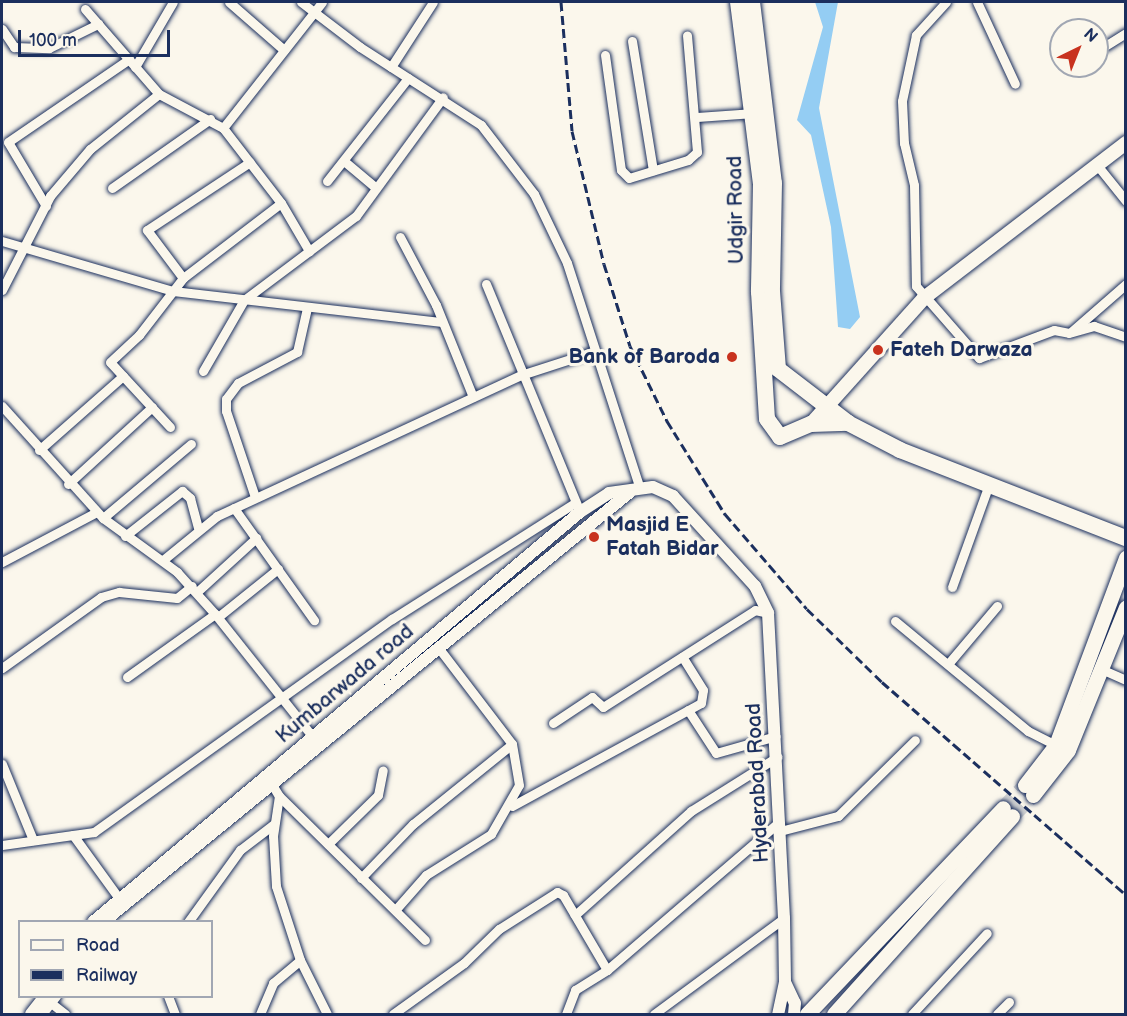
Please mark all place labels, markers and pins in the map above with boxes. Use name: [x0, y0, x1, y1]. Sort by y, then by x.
place label: Fateh Darwaza: [890, 337, 1033, 363]
marker: Fateh Darwaza: [871, 343, 885, 357]
place label: Bank of Baroda: [568, 344, 720, 370]
marker: Bank of Baroda: [725, 350, 739, 364]
place label: Masjid E Fatah Bidar: [606, 512, 719, 562]
marker: Masjid E Fatah Bidar: [587, 530, 601, 544]

